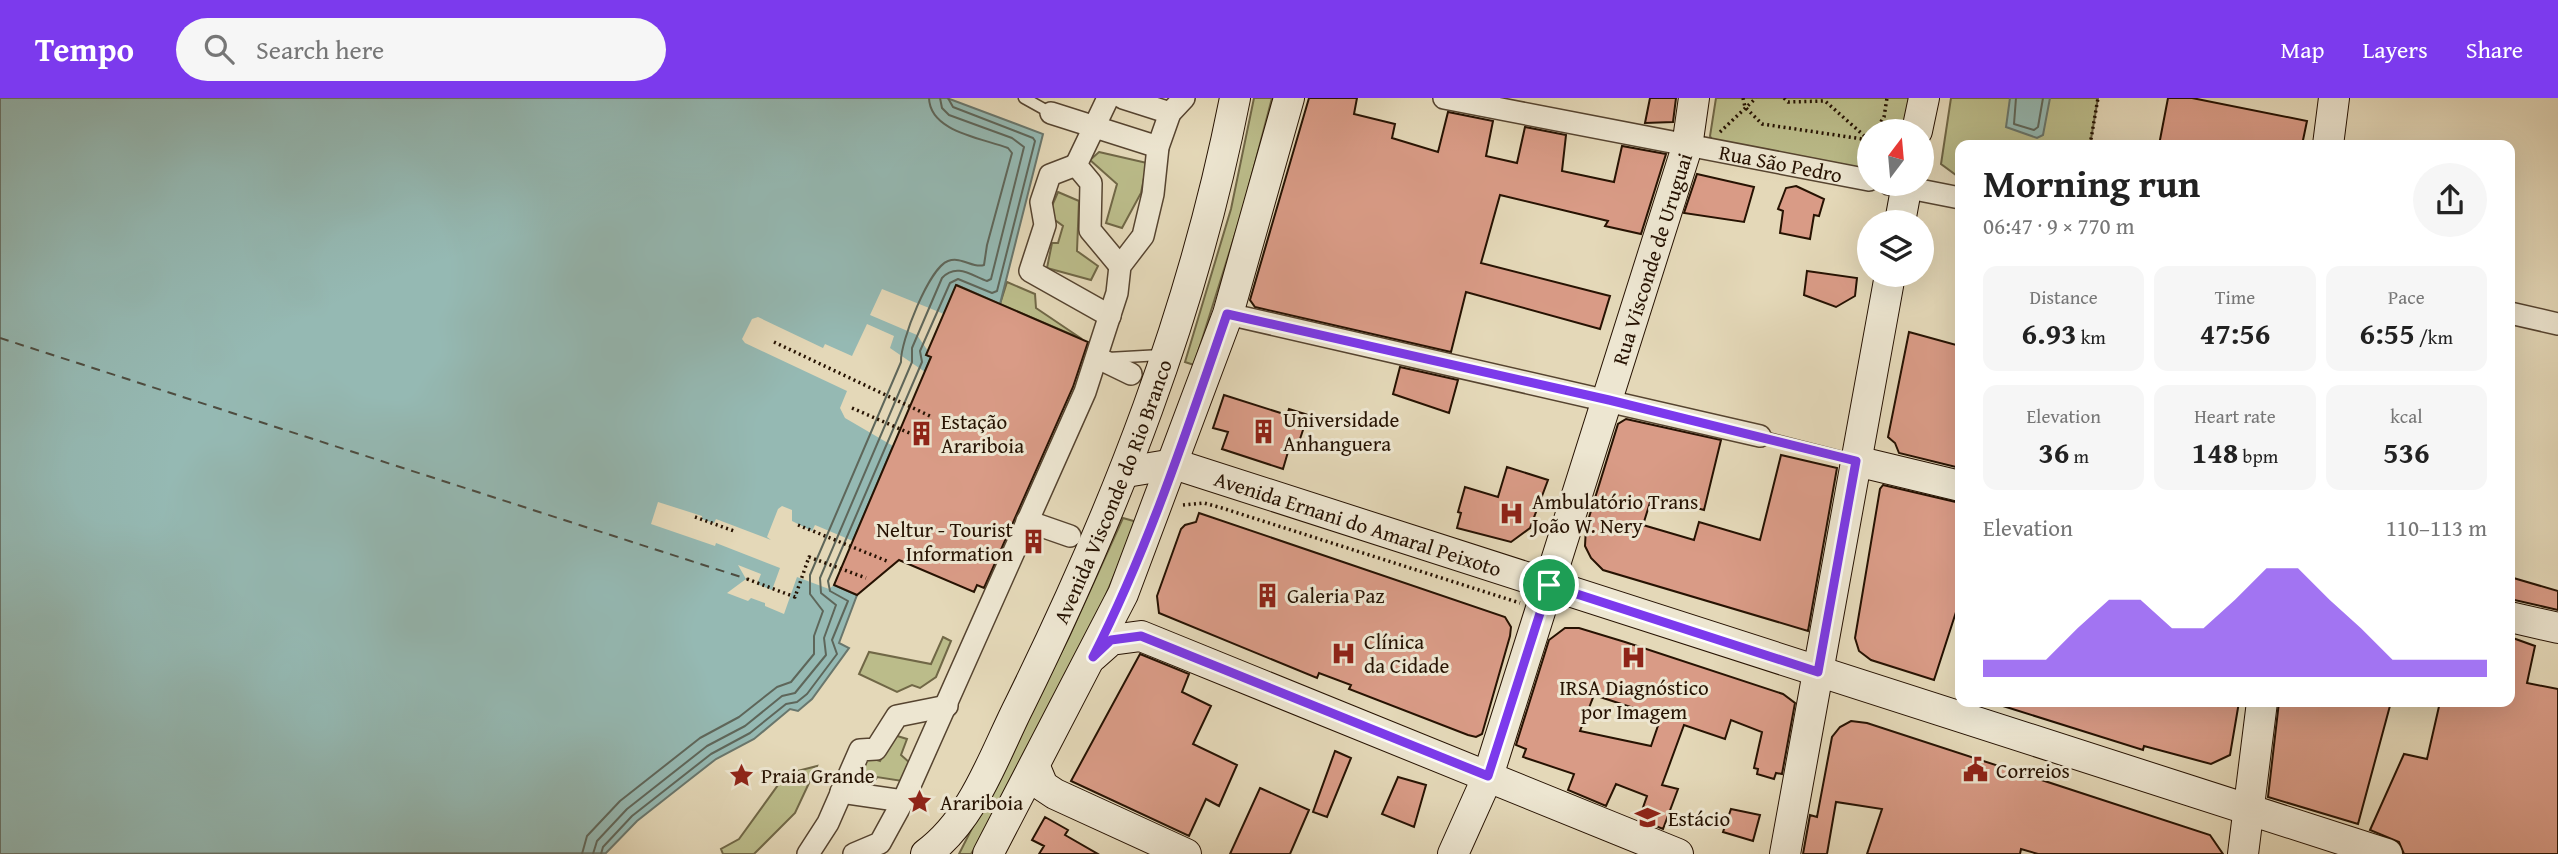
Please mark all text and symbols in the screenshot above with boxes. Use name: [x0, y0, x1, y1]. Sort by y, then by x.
search box: [176, 18, 666, 81]
text: Tempo: [35, 25, 134, 73]
icon: search: [200, 30, 238, 68]
text: Search here: [256, 30, 384, 69]
text: Map: [2281, 32, 2324, 67]
text: Layers: [2362, 32, 2428, 67]
text: Share: [2466, 32, 2523, 67]
north arrow: [1857, 119, 1934, 196]
map controls: [1857, 119, 1934, 287]
street label: Rua São Pedro: [1716, 136, 1845, 190]
street label: Rua Visconde de Uruguai: [1604, 149, 1700, 369]
text: Morning run: [1983, 155, 2200, 211]
button: share: [2413, 163, 2487, 237]
text: 06:47 · 9 × 770 m: [1983, 209, 2135, 242]
button: layers: [1857, 210, 1934, 287]
text: Distance: [2030, 283, 2098, 311]
text: Time: [2215, 283, 2255, 311]
text: Pace: [2388, 283, 2425, 311]
text: 6.93: [2021, 311, 2077, 355]
text: 47:56: [2200, 311, 2270, 355]
text: 6:55: [2360, 311, 2415, 355]
text: km: [2077, 323, 2106, 351]
text: /km: [2415, 323, 2453, 351]
street label: Avenida Visconde do Rio Branco: [1045, 355, 1179, 629]
text: Elevation: [2026, 402, 2101, 430]
text: Heart rate: [2194, 402, 2276, 430]
text: kcal: [2390, 402, 2423, 430]
place label: Universidade Anhanguera: [1283, 404, 1400, 459]
place label: Estação Arariboia: [941, 406, 1024, 461]
building icon: Universidade Anhanguera: [1249, 417, 1277, 445]
building icon: Estação Arariboia: [907, 419, 935, 447]
text: 36: [2038, 430, 2069, 474]
text: 148: [2192, 430, 2238, 474]
text: 536: [2383, 430, 2430, 474]
text: m: [2069, 442, 2089, 470]
text: bpm: [2238, 442, 2278, 470]
street label: Avenida Ernani do Amaral Peixoto: [1211, 463, 1506, 584]
place label: Ambulatório Trans João W. Nery: [1529, 486, 1698, 541]
hospital icon: Ambulatório Trans João W. Nery: [1498, 499, 1526, 527]
text: Elevation: [1983, 511, 2073, 544]
text: 110–113 m: [2386, 511, 2487, 544]
place label: Neltur - Tourist Information: [876, 514, 1014, 569]
building icon: Neltur - Tourist Information: [1019, 527, 1047, 555]
pin: [1519, 555, 1579, 615]
icon: arrive: [1530, 566, 1568, 604]
place label: Galeria Paz: [1287, 580, 1385, 611]
building icon: Galeria Paz: [1253, 581, 1281, 609]
place label: Clínica da Cidade: [1364, 626, 1449, 681]
hospital icon: Clínica da Cidade: [1330, 639, 1358, 667]
hospital icon: IRSA Diagnóstico por Imagem: [1620, 644, 1648, 672]
place label: IRSA Diagnóstico por Imagem: [1559, 672, 1709, 727]
place label: Correios: [1996, 755, 2070, 786]
public building icon: Correios: [1962, 756, 1990, 784]
place label: Praia Grande: [761, 760, 875, 791]
place icon: Praia Grande: [727, 761, 755, 789]
place label: Arariboia: [940, 787, 1023, 818]
place icon: Arariboia: [906, 788, 934, 816]
place label: Estácio: [1668, 803, 1730, 834]
school or university icon: Estácio: [1634, 804, 1662, 832]

